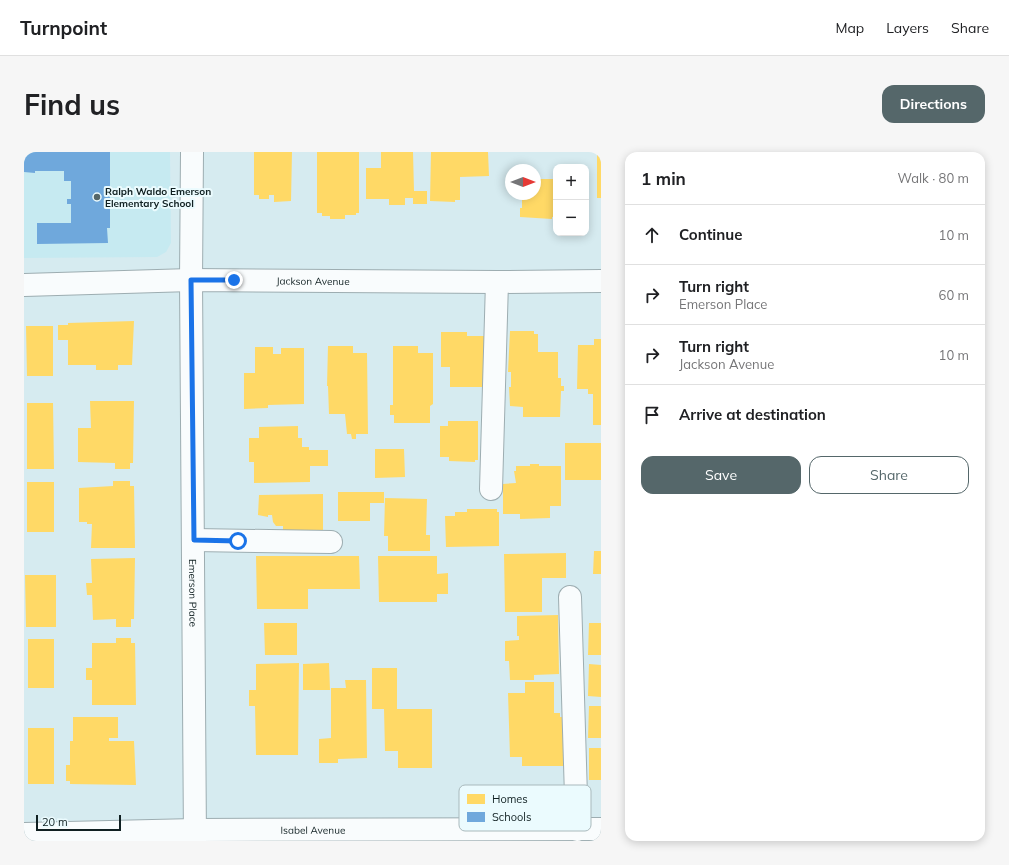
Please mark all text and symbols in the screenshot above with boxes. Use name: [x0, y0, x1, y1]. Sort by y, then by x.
text: Turnpoint: [20, 16, 107, 40]
text: Map: [835, 19, 864, 37]
text: Layers: [886, 19, 929, 37]
text: Share: [951, 19, 989, 37]
button: Directions: [882, 85, 985, 123]
text: Find us: [24, 87, 120, 122]
north arrow: [505, 164, 541, 200]
map controls: [553, 164, 589, 236]
button: +: [553, 164, 589, 200]
text: 1 min: [641, 168, 686, 189]
text: Walk · 80 m: [898, 170, 969, 186]
place label: Ralph Waldo Emerson Elementary School: [105, 185, 211, 210]
marker: Ralph Waldo Emerson Elementary School: [92, 192, 102, 202]
button: −: [553, 200, 589, 236]
icon: ahead: [641, 224, 663, 246]
text: Continue: [679, 225, 742, 244]
text: 10 m: [939, 227, 969, 243]
route end: [225, 271, 243, 289]
street label: Jackson Avenue: [276, 274, 350, 288]
text: Turn right: [679, 277, 749, 296]
icon: right: [641, 284, 663, 306]
text: 60 m: [939, 287, 969, 303]
text: Emerson Place: [679, 296, 767, 312]
text: Turn right: [679, 337, 749, 356]
icon: right: [641, 344, 663, 366]
text: 10 m: [939, 347, 969, 363]
text: Jackson Avenue: [679, 356, 774, 372]
icon: arrive: [641, 404, 663, 426]
text: Arrive at destination: [679, 405, 826, 424]
button: Save: [641, 456, 801, 494]
button: Share: [809, 456, 969, 494]
route start: [229, 532, 247, 550]
street label: Emerson Place: [186, 559, 200, 627]
legend: [459, 785, 591, 831]
text: Homes: [492, 792, 528, 806]
text: Schools: [492, 810, 531, 824]
scale bar: [36, 813, 121, 832]
text: 20 m: [42, 815, 68, 829]
street label: Isabel Avenue: [280, 823, 345, 836]

